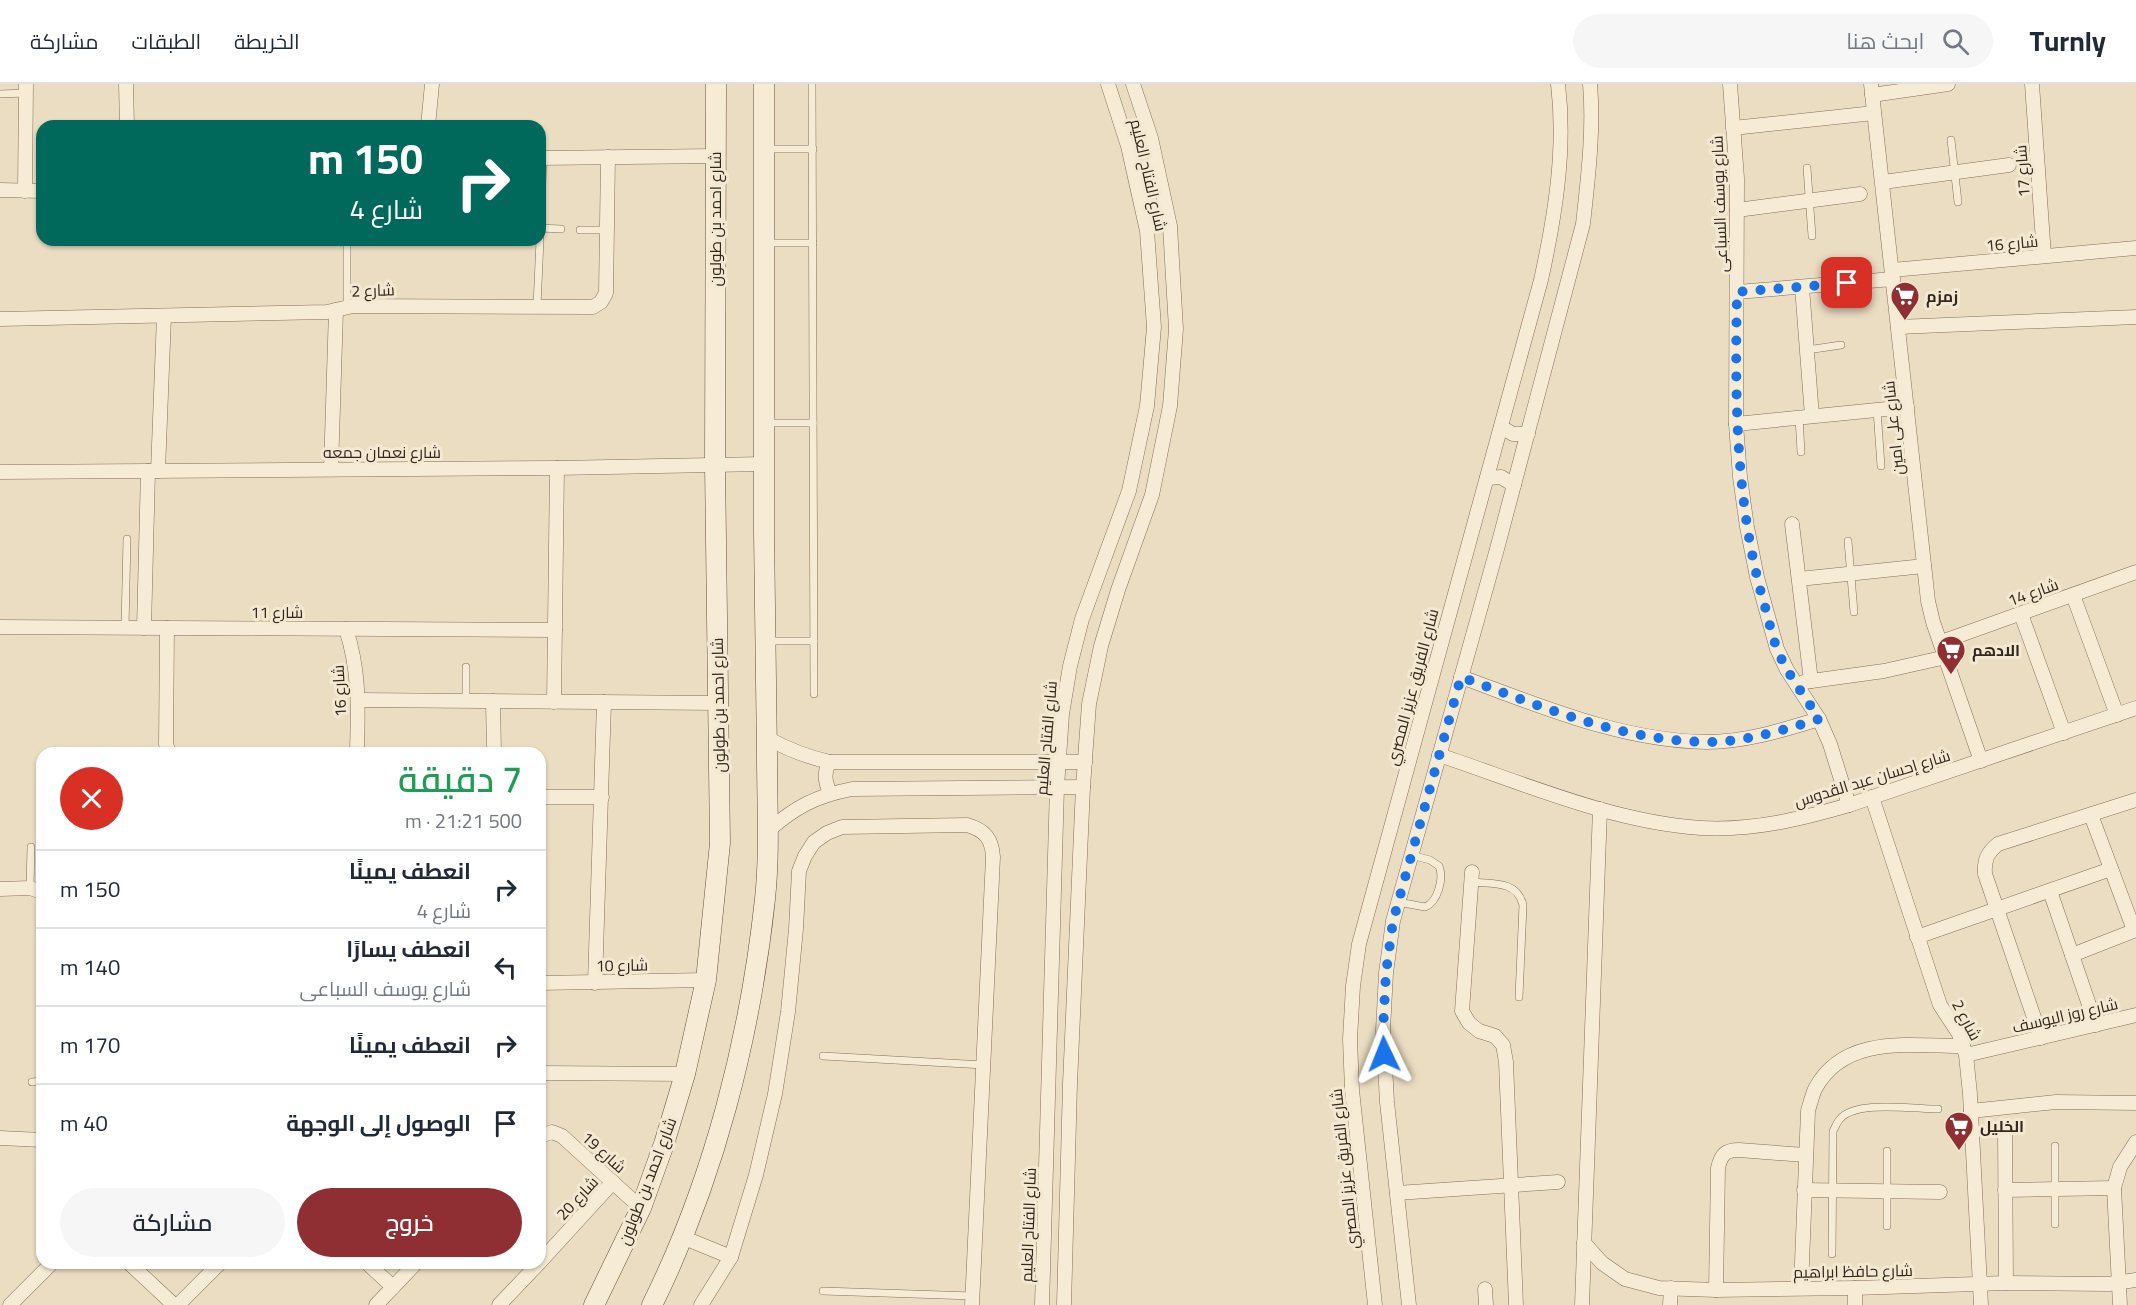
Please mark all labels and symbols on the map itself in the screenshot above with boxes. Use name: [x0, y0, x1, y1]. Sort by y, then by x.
street label: شارع الفتاح العليم: [1121, 116, 1177, 234]
street label: شارع يوسف السباعى: [1702, 135, 1736, 273]
street label: شارع 17: [2005, 144, 2039, 198]
street label: شارع احمد بن طولون: [700, 152, 730, 287]
street label: شارع 16: [1985, 226, 2039, 260]
pin: [1821, 257, 1872, 308]
street label: شارع 2: [351, 274, 395, 306]
supermarket icon: زمزم: [1889, 280, 1921, 322]
place label: زمزم: [1926, 281, 1958, 311]
street label: شارع على امين: [1873, 379, 1913, 477]
street label: شارع نعمان جمعه: [323, 437, 441, 467]
street label: شارع 14: [2003, 569, 2063, 615]
street label: شارع 11: [251, 597, 303, 627]
street label: شارع الفريق عزيز المصري: [1377, 605, 1447, 769]
supermarket icon: الادهم: [1935, 634, 1967, 676]
place label: الادهم: [1972, 635, 2020, 665]
street label: شارع احمد بن طولون: [702, 637, 734, 773]
street label: شارع 16: [323, 664, 355, 718]
street label: شارع الفتاح العليم: [1026, 680, 1066, 796]
street label: شارع إحسان عبد القدوس: [1790, 740, 1954, 816]
street label: شارع 10: [596, 950, 648, 980]
street label: شارع روز اليوسف: [2009, 988, 2121, 1042]
street label: شارع 2: [1944, 994, 1990, 1046]
position arrow: [1352, 1022, 1416, 1086]
street label: شارع الفريق عزيز المصري: [1321, 1087, 1367, 1251]
supermarket icon: الخليل: [1943, 1110, 1975, 1152]
place label: الخليل: [1980, 1111, 2024, 1141]
street label: شارع احمد بن طولون: [609, 1113, 685, 1249]
street label: شارع 19: [574, 1123, 634, 1181]
street label: شارع الفتاح العليم: [1011, 1167, 1045, 1283]
street label: شارع 20: [548, 1169, 606, 1227]
street label: شارع حافظ ابراهيم: [1793, 1255, 1913, 1287]

